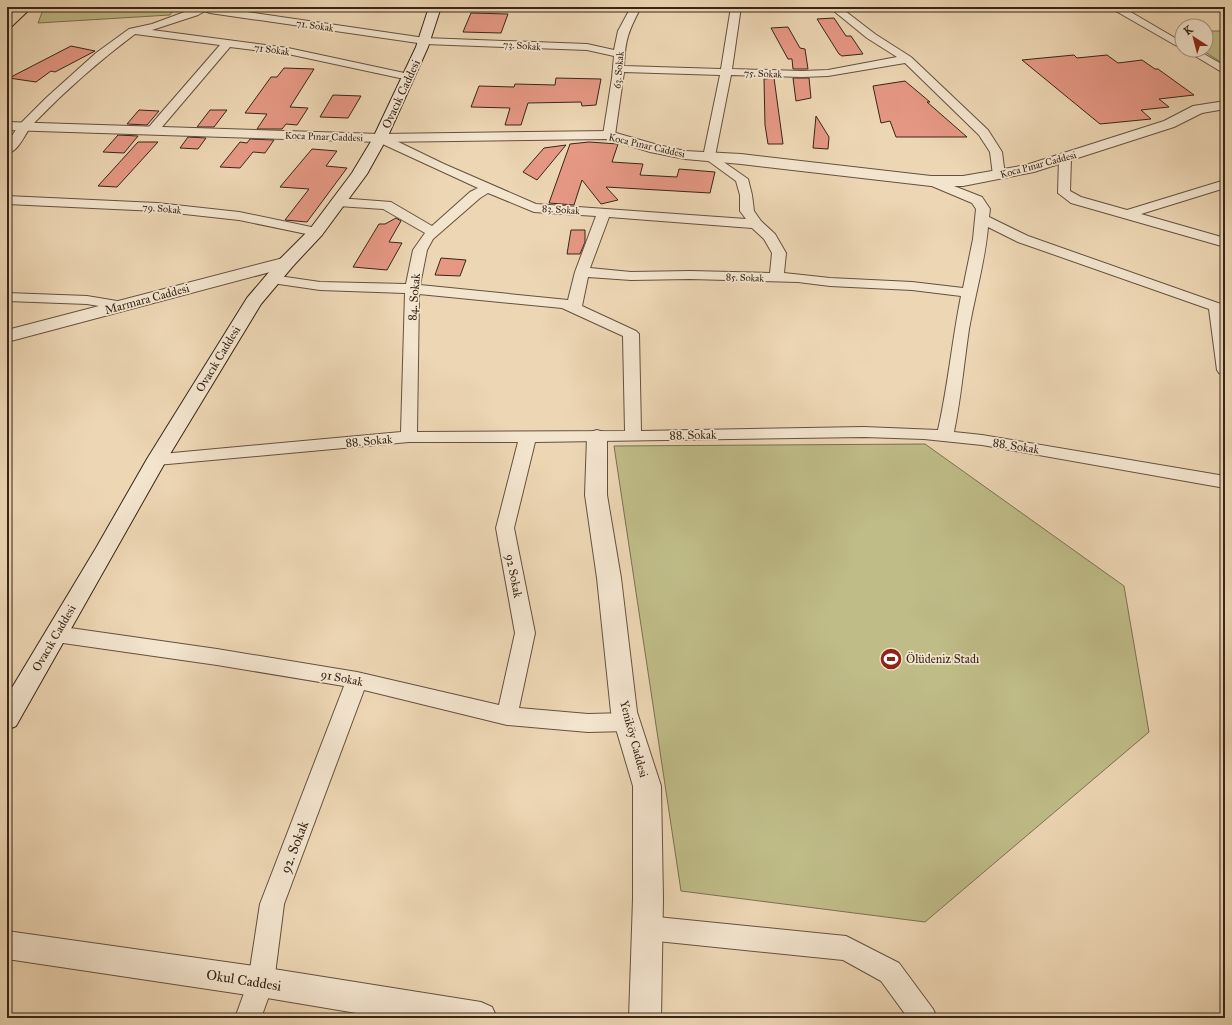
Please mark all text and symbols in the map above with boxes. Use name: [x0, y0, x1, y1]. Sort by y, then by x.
street label: 71. Sokak: [295, 17, 335, 35]
north arrow: [1174, 18, 1214, 58]
text: K: [1181, 22, 1196, 38]
street label: 73. Sokak: [503, 39, 542, 53]
street label: 71 Sokak: [253, 42, 291, 58]
street label: 63. Sokak: [611, 50, 627, 89]
street label: Ovacık Caddesi: [379, 57, 423, 131]
street label: 75. Sokak: [744, 67, 783, 81]
street label: Koca Pınar Caddesi: [285, 130, 364, 144]
street label: Koca Pınar Caddesi: [607, 131, 687, 161]
street label: Koca Pınar Caddesi: [999, 149, 1078, 181]
street label: 79. Sokak: [142, 201, 182, 217]
street label: 83. Sokak: [542, 203, 581, 217]
street label: 85. Sokak: [726, 271, 765, 285]
street label: 84. Sokak: [405, 272, 423, 321]
street label: Marmara Caddesi: [103, 281, 192, 317]
street label: Ovacık Caddesi: [193, 323, 244, 395]
street label: 88. Sokak: [669, 428, 717, 442]
street label: 88. Sokak: [345, 432, 393, 450]
street label: 88. Sokak: [992, 435, 1041, 457]
street label: 92 Sokak: [503, 553, 525, 599]
street label: Ovacık Caddesi: [29, 602, 79, 674]
sports icon: Ölüdeniz Stadı: [878, 646, 904, 672]
place label: Ölüdeniz Stadı: [906, 651, 980, 666]
street label: 91 Sokak: [320, 667, 365, 689]
street label: Yeniköy Caddesi: [617, 699, 651, 780]
street label: 92. Sokak: [277, 818, 312, 876]
street label: Okul Caddesi: [205, 966, 283, 995]

